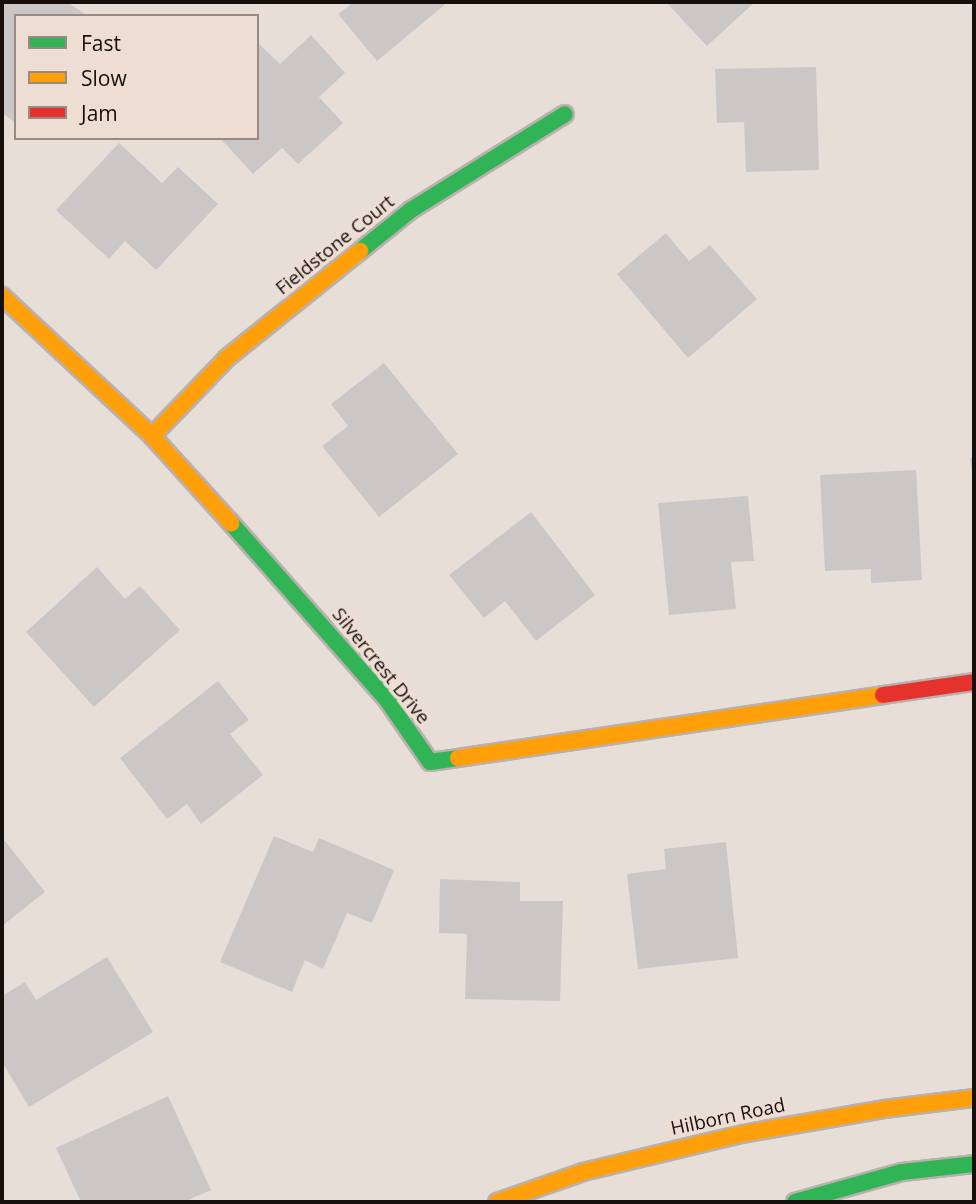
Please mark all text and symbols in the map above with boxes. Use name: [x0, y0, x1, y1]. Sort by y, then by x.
legend: [14, 14, 259, 140]
text: Fast: [81, 29, 121, 57]
text: Slow: [81, 64, 127, 92]
text: Jam: [81, 99, 118, 127]
street label: Fieldstone Court: [271, 190, 399, 300]
street label: Silvercrest Drive: [327, 603, 435, 729]
street label: Hilborn Road: [669, 1094, 787, 1140]

